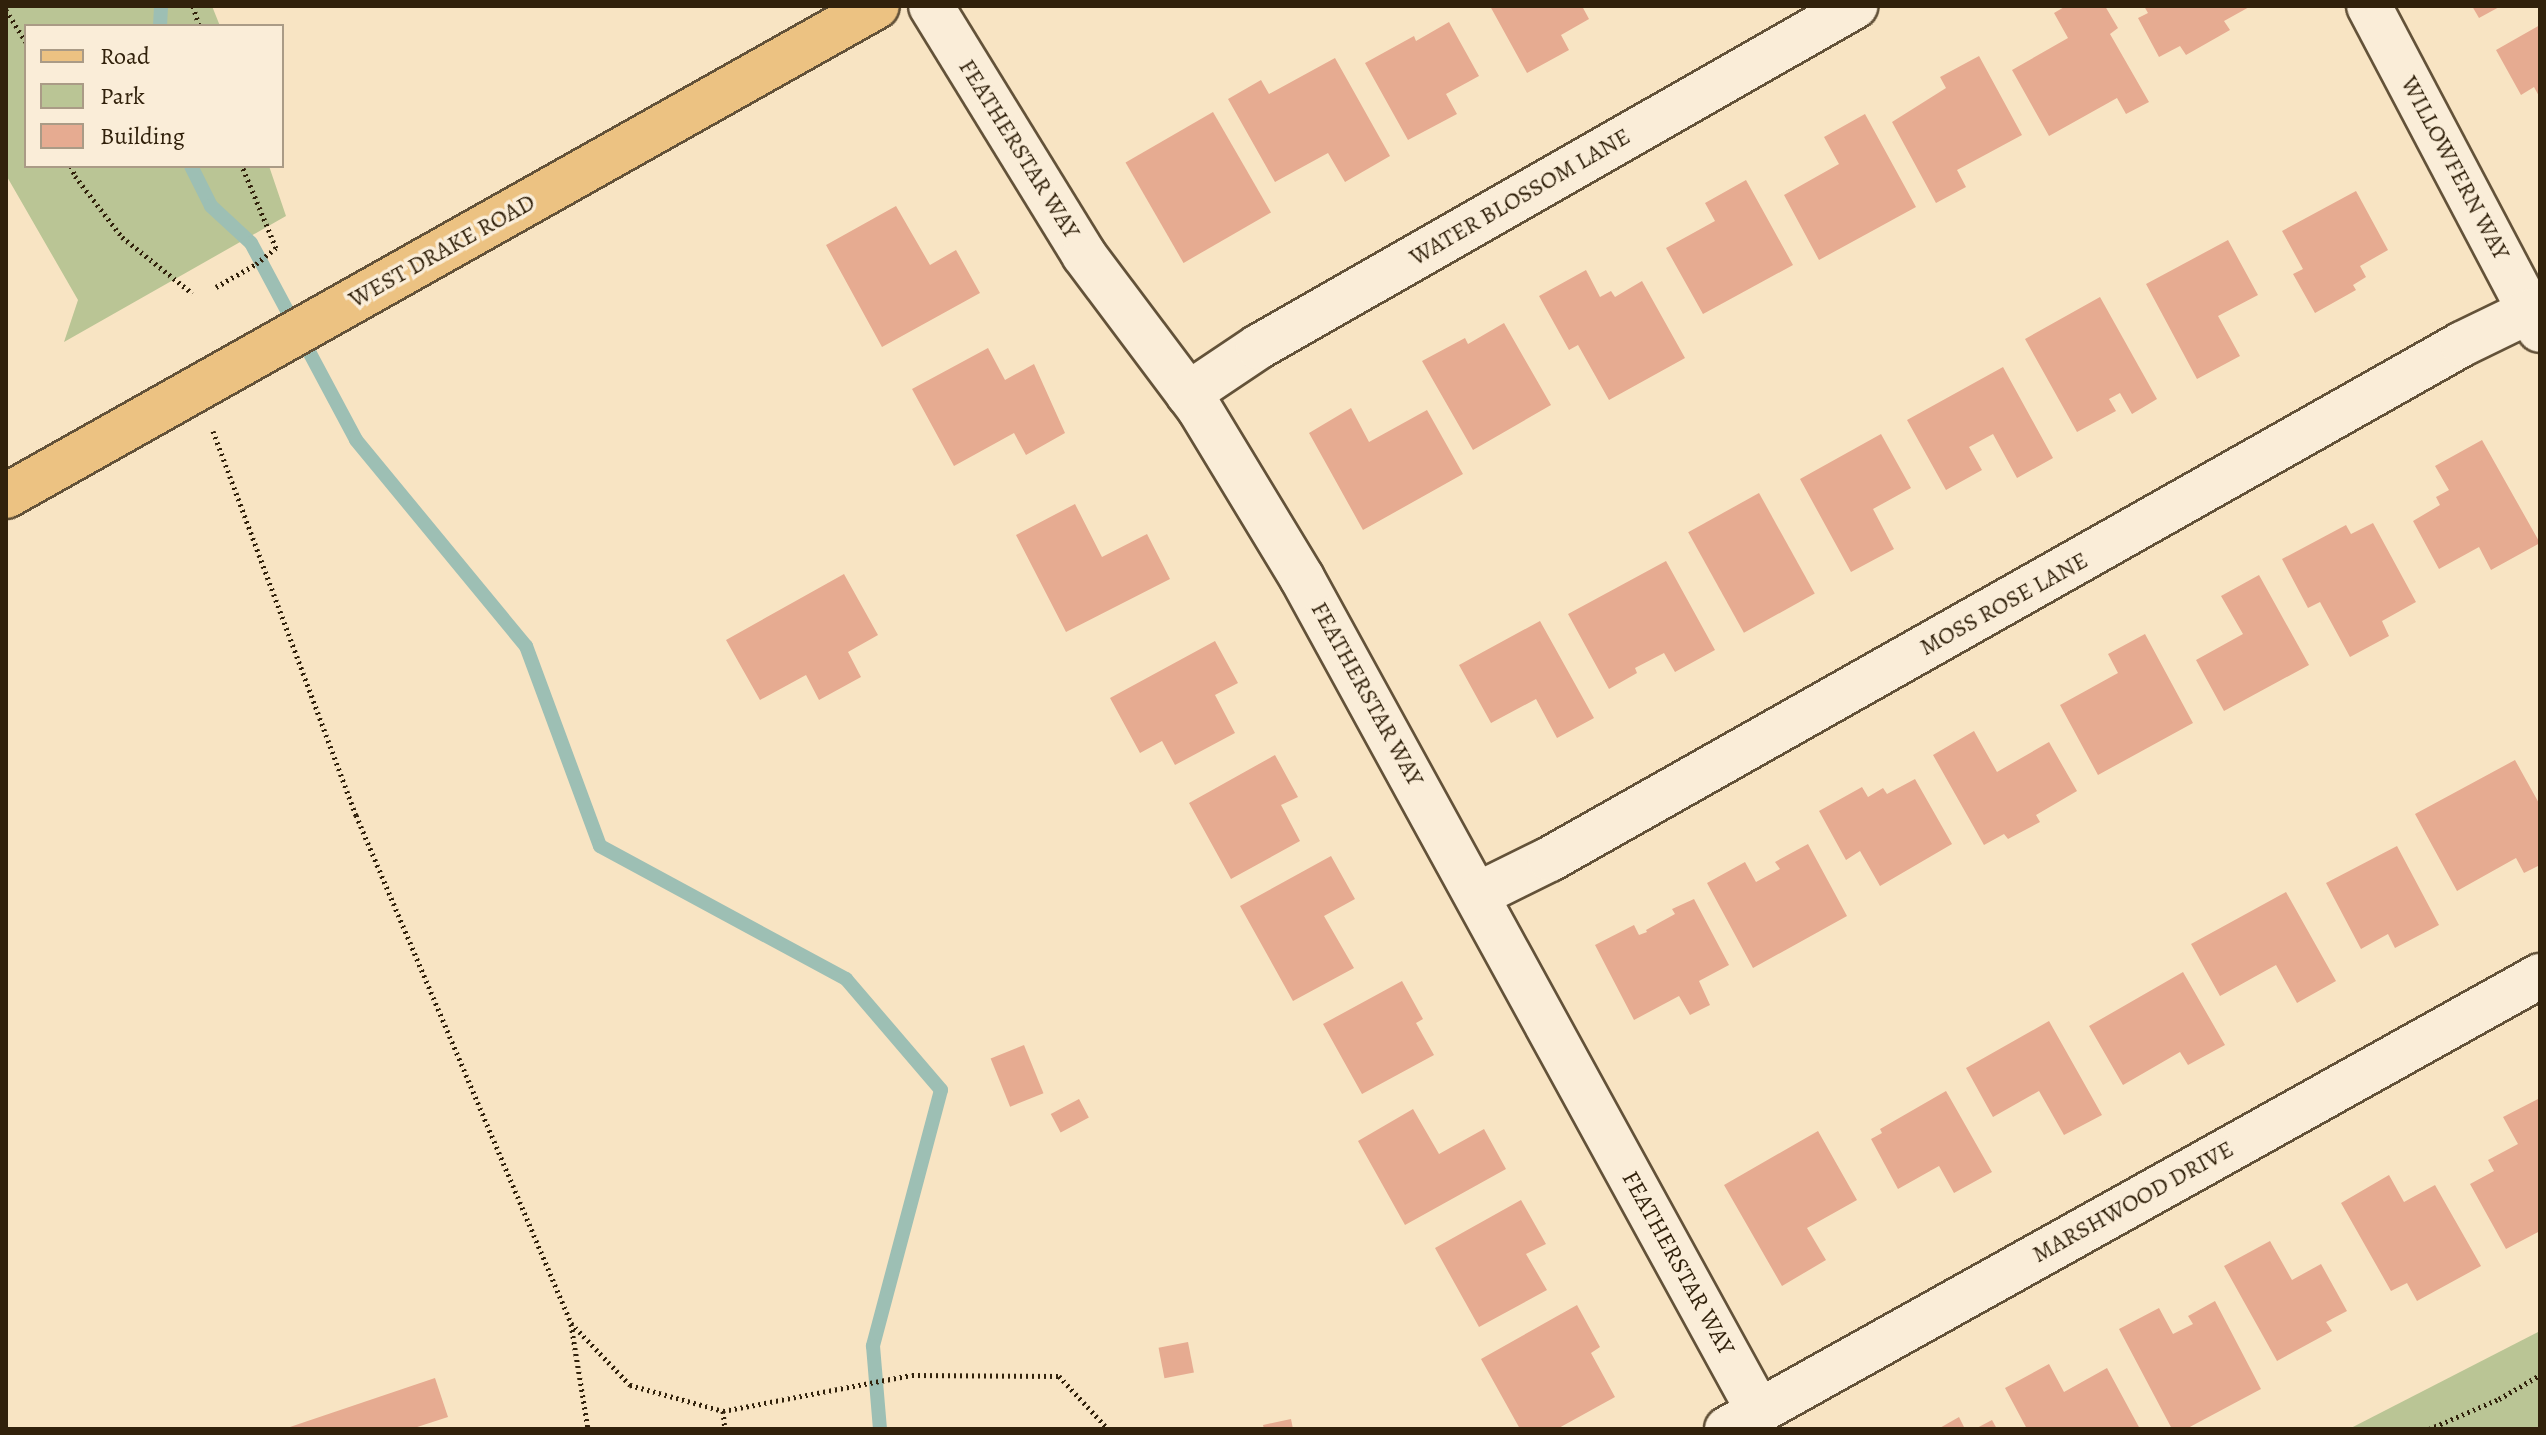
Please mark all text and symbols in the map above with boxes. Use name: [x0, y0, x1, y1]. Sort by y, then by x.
legend: [24, 24, 284, 168]
text: Road: [100, 40, 150, 72]
street label: FEATHERSTAR WAY: [952, 54, 1086, 244]
street label: WILLOWFERN WAY: [2394, 71, 2516, 265]
text: Park: [100, 80, 145, 112]
text: Building: [100, 120, 185, 152]
street label: WATER BLOSSOM LANE: [1405, 122, 1635, 272]
street label: WEST DRAKE ROAD: [344, 188, 540, 314]
street label: MOSS ROSE LANE: [1915, 546, 2093, 662]
street label: FEATHERSTAR WAY: [1304, 597, 1430, 791]
street label: MARSHWOOD DRIVE: [2027, 1135, 2239, 1269]
street label: FEATHERSTAR WAY: [1615, 1166, 1741, 1360]

